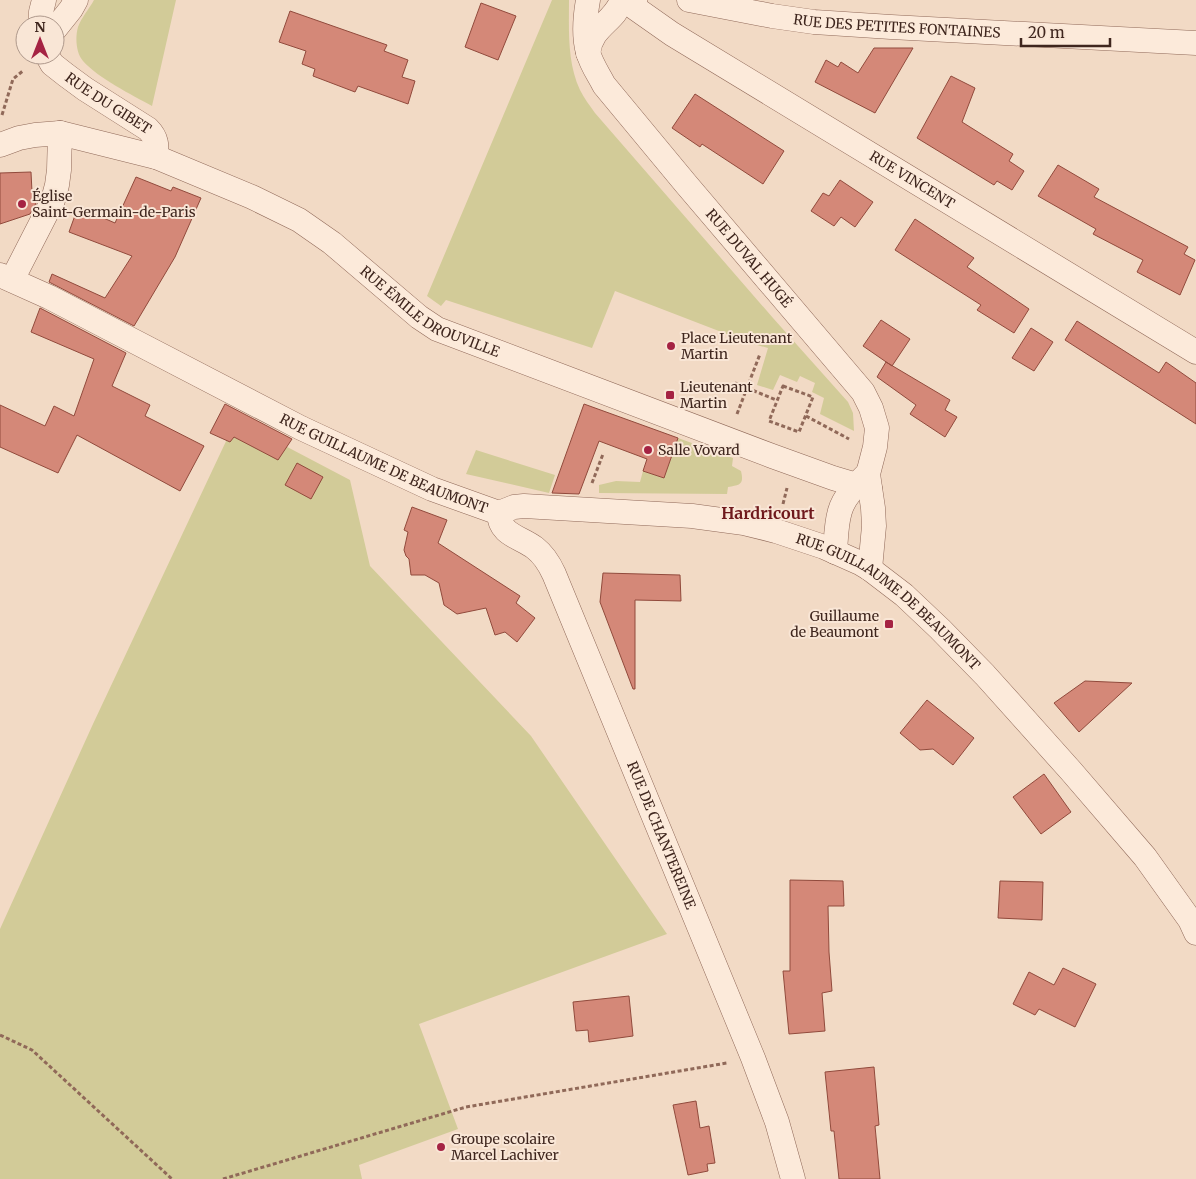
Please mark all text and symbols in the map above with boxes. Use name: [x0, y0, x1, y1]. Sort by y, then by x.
street label: RUE DES PETITES FONTAINES: [792, 10, 1001, 42]
north arrow: [15, 15, 65, 65]
scale bar: [1021, 15, 1110, 47]
text: N: [34, 18, 46, 36]
text: 20 m: [1028, 23, 1065, 42]
street label: RUE DU GIBET: [62, 69, 155, 138]
street label: RUE VINCENT: [866, 147, 958, 213]
place label: Église Saint-Germain-de-Paris: [32, 187, 196, 221]
marker: Église Saint-Germain-de-Paris: [16, 198, 28, 210]
street label: RUE DUVAL HUGÉ: [702, 205, 796, 311]
street label: RUE ÉMILE DROUVILLE: [356, 262, 502, 361]
place label: Place Lieutenant Martin: [681, 329, 793, 363]
marker: Place Lieutenant Martin: [665, 340, 677, 352]
place label: Lieutenant Martin: [680, 378, 753, 412]
marker: Lieutenant Martin: [664, 389, 676, 401]
street label: RUE GUILLAUME DE BEAUMONT: [277, 409, 491, 517]
place label: Salle Vovard: [658, 441, 740, 459]
marker: Salle Vovard: [642, 444, 654, 456]
district label: Hardricourt: [721, 503, 815, 523]
street label: RUE GUILLAUME DE BEAUMONT: [794, 529, 984, 674]
place label: Guillaume de Beaumont: [790, 607, 880, 641]
marker: Guillaume de Beaumont: [883, 618, 895, 630]
street label: RUE DE CHANTEREINE: [623, 758, 700, 912]
place label: Groupe scolaire Marcel Lachiver: [451, 1130, 559, 1164]
marker: Groupe scolaire Marcel Lachiver: [435, 1141, 447, 1153]

